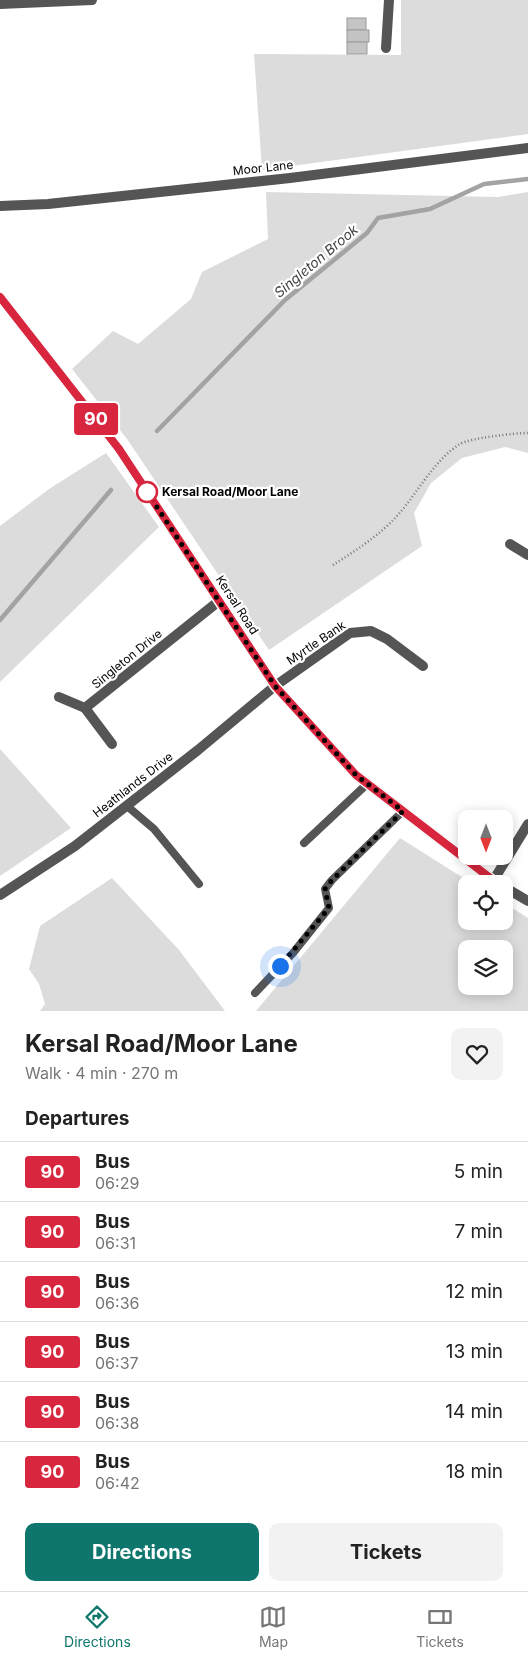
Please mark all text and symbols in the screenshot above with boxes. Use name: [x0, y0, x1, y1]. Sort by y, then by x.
street label: Moor Lane: [232, 157, 294, 178]
water label: Singleton Brook: [270, 220, 361, 301]
line badge: 90: [74, 403, 118, 435]
text: 90: [84, 408, 108, 429]
marker: Kersal Road/Moor Lane: [136, 481, 158, 503]
place label: Kersal Road/Moor Lane: [162, 484, 298, 499]
street label: Kersal Road: [213, 572, 262, 637]
street label: Myrtle Bank: [283, 617, 348, 668]
street label: Singleton Drive: [88, 626, 165, 692]
street label: Heathlands Drive: [90, 749, 176, 820]
north arrow: [458, 810, 512, 865]
map controls: [458, 810, 513, 995]
button: locate: [458, 875, 513, 930]
button: layers: [458, 940, 513, 995]
your location: [268, 954, 293, 979]
button: heart: [451, 1028, 503, 1080]
text: Kersal Road/Moor Lane: [25, 1029, 298, 1058]
text: Walk · 4 min · 270 m: [25, 1063, 178, 1083]
text: Departures: [25, 1107, 129, 1130]
text: Bus: [95, 1150, 130, 1173]
text: 5 min: [454, 1160, 503, 1183]
text: 90: [41, 1161, 64, 1182]
text: 06:29: [95, 1173, 139, 1193]
text: Bus: [95, 1210, 130, 1233]
text: 7 min: [454, 1220, 503, 1243]
text: 90: [41, 1221, 64, 1242]
text: 06:31: [95, 1233, 136, 1253]
text: Bus: [95, 1270, 130, 1293]
text: 12 min: [446, 1280, 503, 1303]
text: 90: [41, 1281, 64, 1302]
text: 06:36: [95, 1293, 139, 1313]
text: Bus: [95, 1330, 130, 1353]
text: 13 min: [446, 1340, 503, 1363]
text: 90: [41, 1341, 64, 1362]
text: 06:37: [95, 1353, 139, 1373]
text: Bus: [95, 1390, 130, 1413]
text: 14 min: [445, 1400, 503, 1423]
text: 90: [41, 1401, 64, 1422]
text: 06:38: [95, 1413, 139, 1433]
text: Bus: [95, 1450, 130, 1473]
text: 18 min: [446, 1460, 503, 1483]
text: 90: [41, 1461, 64, 1482]
text: 06:42: [95, 1473, 140, 1493]
button: Directions: [25, 1523, 259, 1581]
button: Tickets: [269, 1523, 503, 1581]
tab: Directions: [64, 1603, 131, 1650]
tab: Map: [259, 1603, 288, 1650]
tab: Tickets: [416, 1603, 464, 1650]

